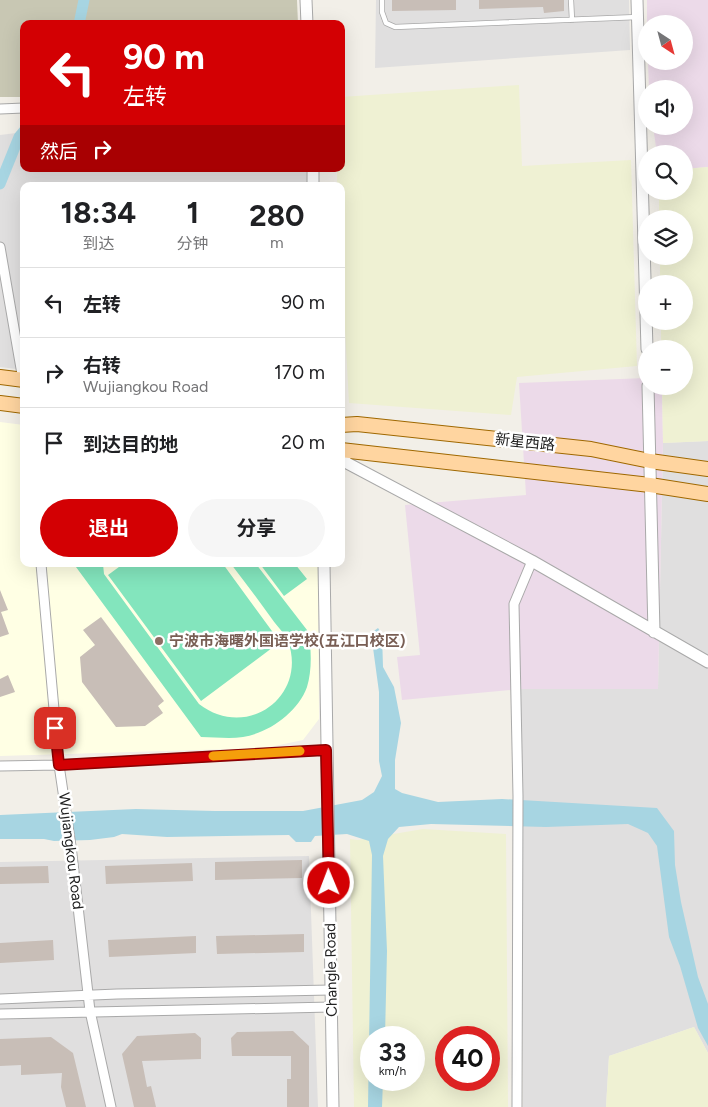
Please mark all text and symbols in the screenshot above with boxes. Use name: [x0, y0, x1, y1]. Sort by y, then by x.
north arrow: [638, 15, 692, 70]
map controls: [638, 15, 693, 395]
text: 90 m: [123, 36, 205, 78]
icon: left: [40, 40, 105, 105]
button: sound: [638, 80, 693, 135]
text: 左转: [123, 83, 167, 110]
icon: right: [88, 135, 116, 163]
text: 然后: [40, 140, 78, 163]
button: search: [638, 145, 693, 200]
text: 18:34: [61, 194, 136, 231]
text: 1: [186, 194, 199, 231]
text: 280: [249, 197, 304, 234]
button: layers: [638, 210, 693, 265]
text: m: [270, 233, 284, 252]
text: 到达: [82, 234, 114, 253]
text: 分钟: [177, 234, 209, 253]
button: +: [638, 275, 693, 330]
icon: left: [40, 289, 68, 317]
text: 90 m: [281, 291, 325, 314]
text: 左转: [83, 293, 121, 316]
button: −: [638, 340, 693, 395]
text: 右转: [83, 354, 121, 377]
icon: right: [40, 359, 68, 387]
text: 170 m: [274, 361, 325, 384]
text: Wujiangkou Road: [83, 377, 208, 396]
icon: arrive: [40, 429, 68, 457]
street label: 新星西路: [494, 430, 556, 454]
text: 20 m: [281, 431, 325, 454]
text: 到达目的地: [83, 433, 178, 456]
button: 退出: [40, 499, 178, 557]
button: 分享: [188, 499, 325, 557]
place label: 宁波市海曙外国语学校(五江口校区): [169, 632, 406, 650]
marker: 宁波市海曙外国语学校(五江口校区): [153, 635, 165, 647]
pin: [34, 707, 76, 749]
icon: arrive: [41, 714, 69, 742]
street label: Wujiangkou Road: [55, 792, 87, 910]
position arrow: [302, 856, 354, 908]
street label: Changle Road: [321, 923, 341, 1017]
speed limit sign: 40: [435, 1026, 500, 1091]
text: 33: [379, 1037, 406, 1067]
text: km/h: [379, 1064, 406, 1078]

